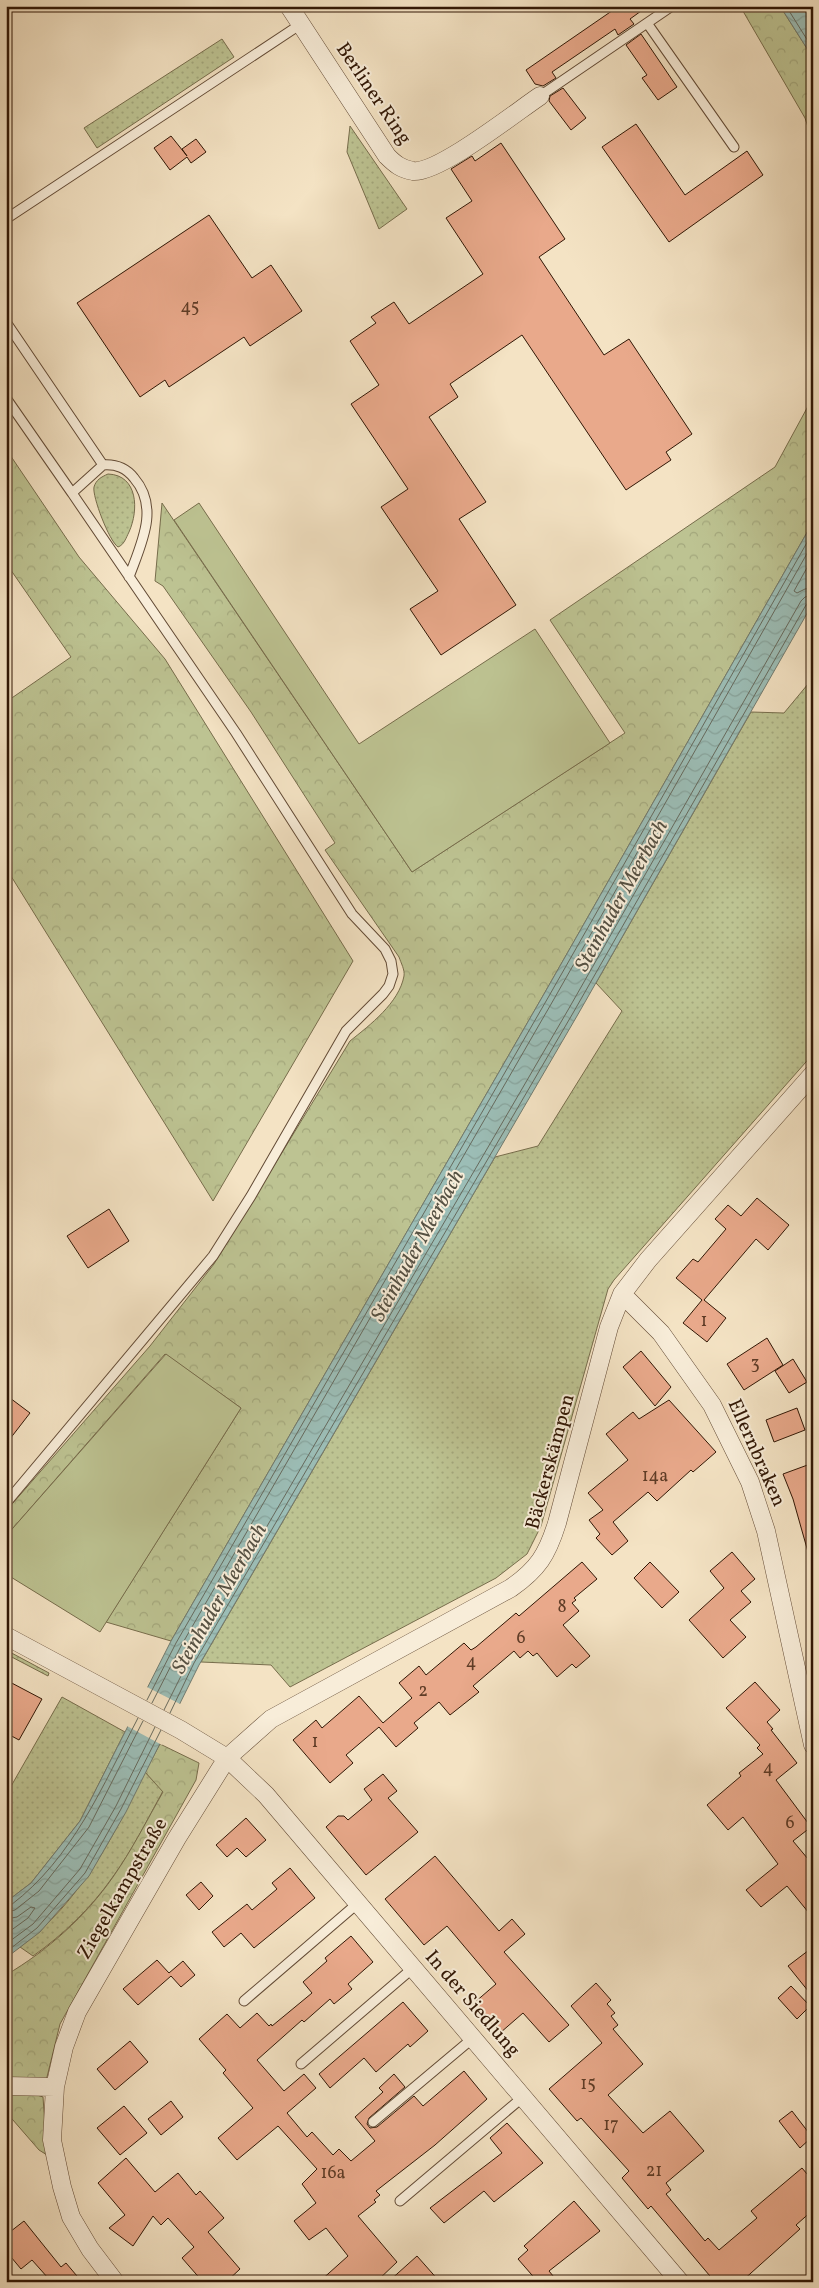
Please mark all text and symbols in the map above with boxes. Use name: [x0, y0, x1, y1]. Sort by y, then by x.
street label: Berliner Ring: [328, 37, 418, 151]
house number: 45: [181, 295, 199, 320]
water label: Steinhuder Meerbach: [568, 815, 676, 977]
water label: Steinhuder Meerbach: [364, 1165, 472, 1327]
house number: 1: [701, 1309, 707, 1334]
house number: 3: [750, 1352, 760, 1377]
street label: Bäckerskämpen: [519, 1391, 583, 1533]
street label: Ellernbraken: [720, 1395, 792, 1511]
house number: 14a: [642, 1464, 668, 1489]
water label: Steinhuder Meerbach: [165, 1519, 275, 1679]
house number: 8: [557, 1595, 567, 1620]
house number: 6: [516, 1626, 526, 1651]
house number: 4: [466, 1650, 476, 1675]
house number: 2: [418, 1679, 428, 1704]
house number: 1: [312, 1730, 318, 1755]
house number: 4: [763, 1756, 773, 1781]
house number: 6: [785, 1811, 795, 1836]
street label: Ziegelkampstraße: [71, 1813, 175, 1965]
street label: In der Siedlung: [418, 1944, 526, 2064]
house number: 15: [580, 2072, 596, 2097]
house number: 17: [603, 2113, 619, 2138]
house number: 21: [646, 2159, 662, 2184]
house number: 16a: [320, 2161, 346, 2186]

